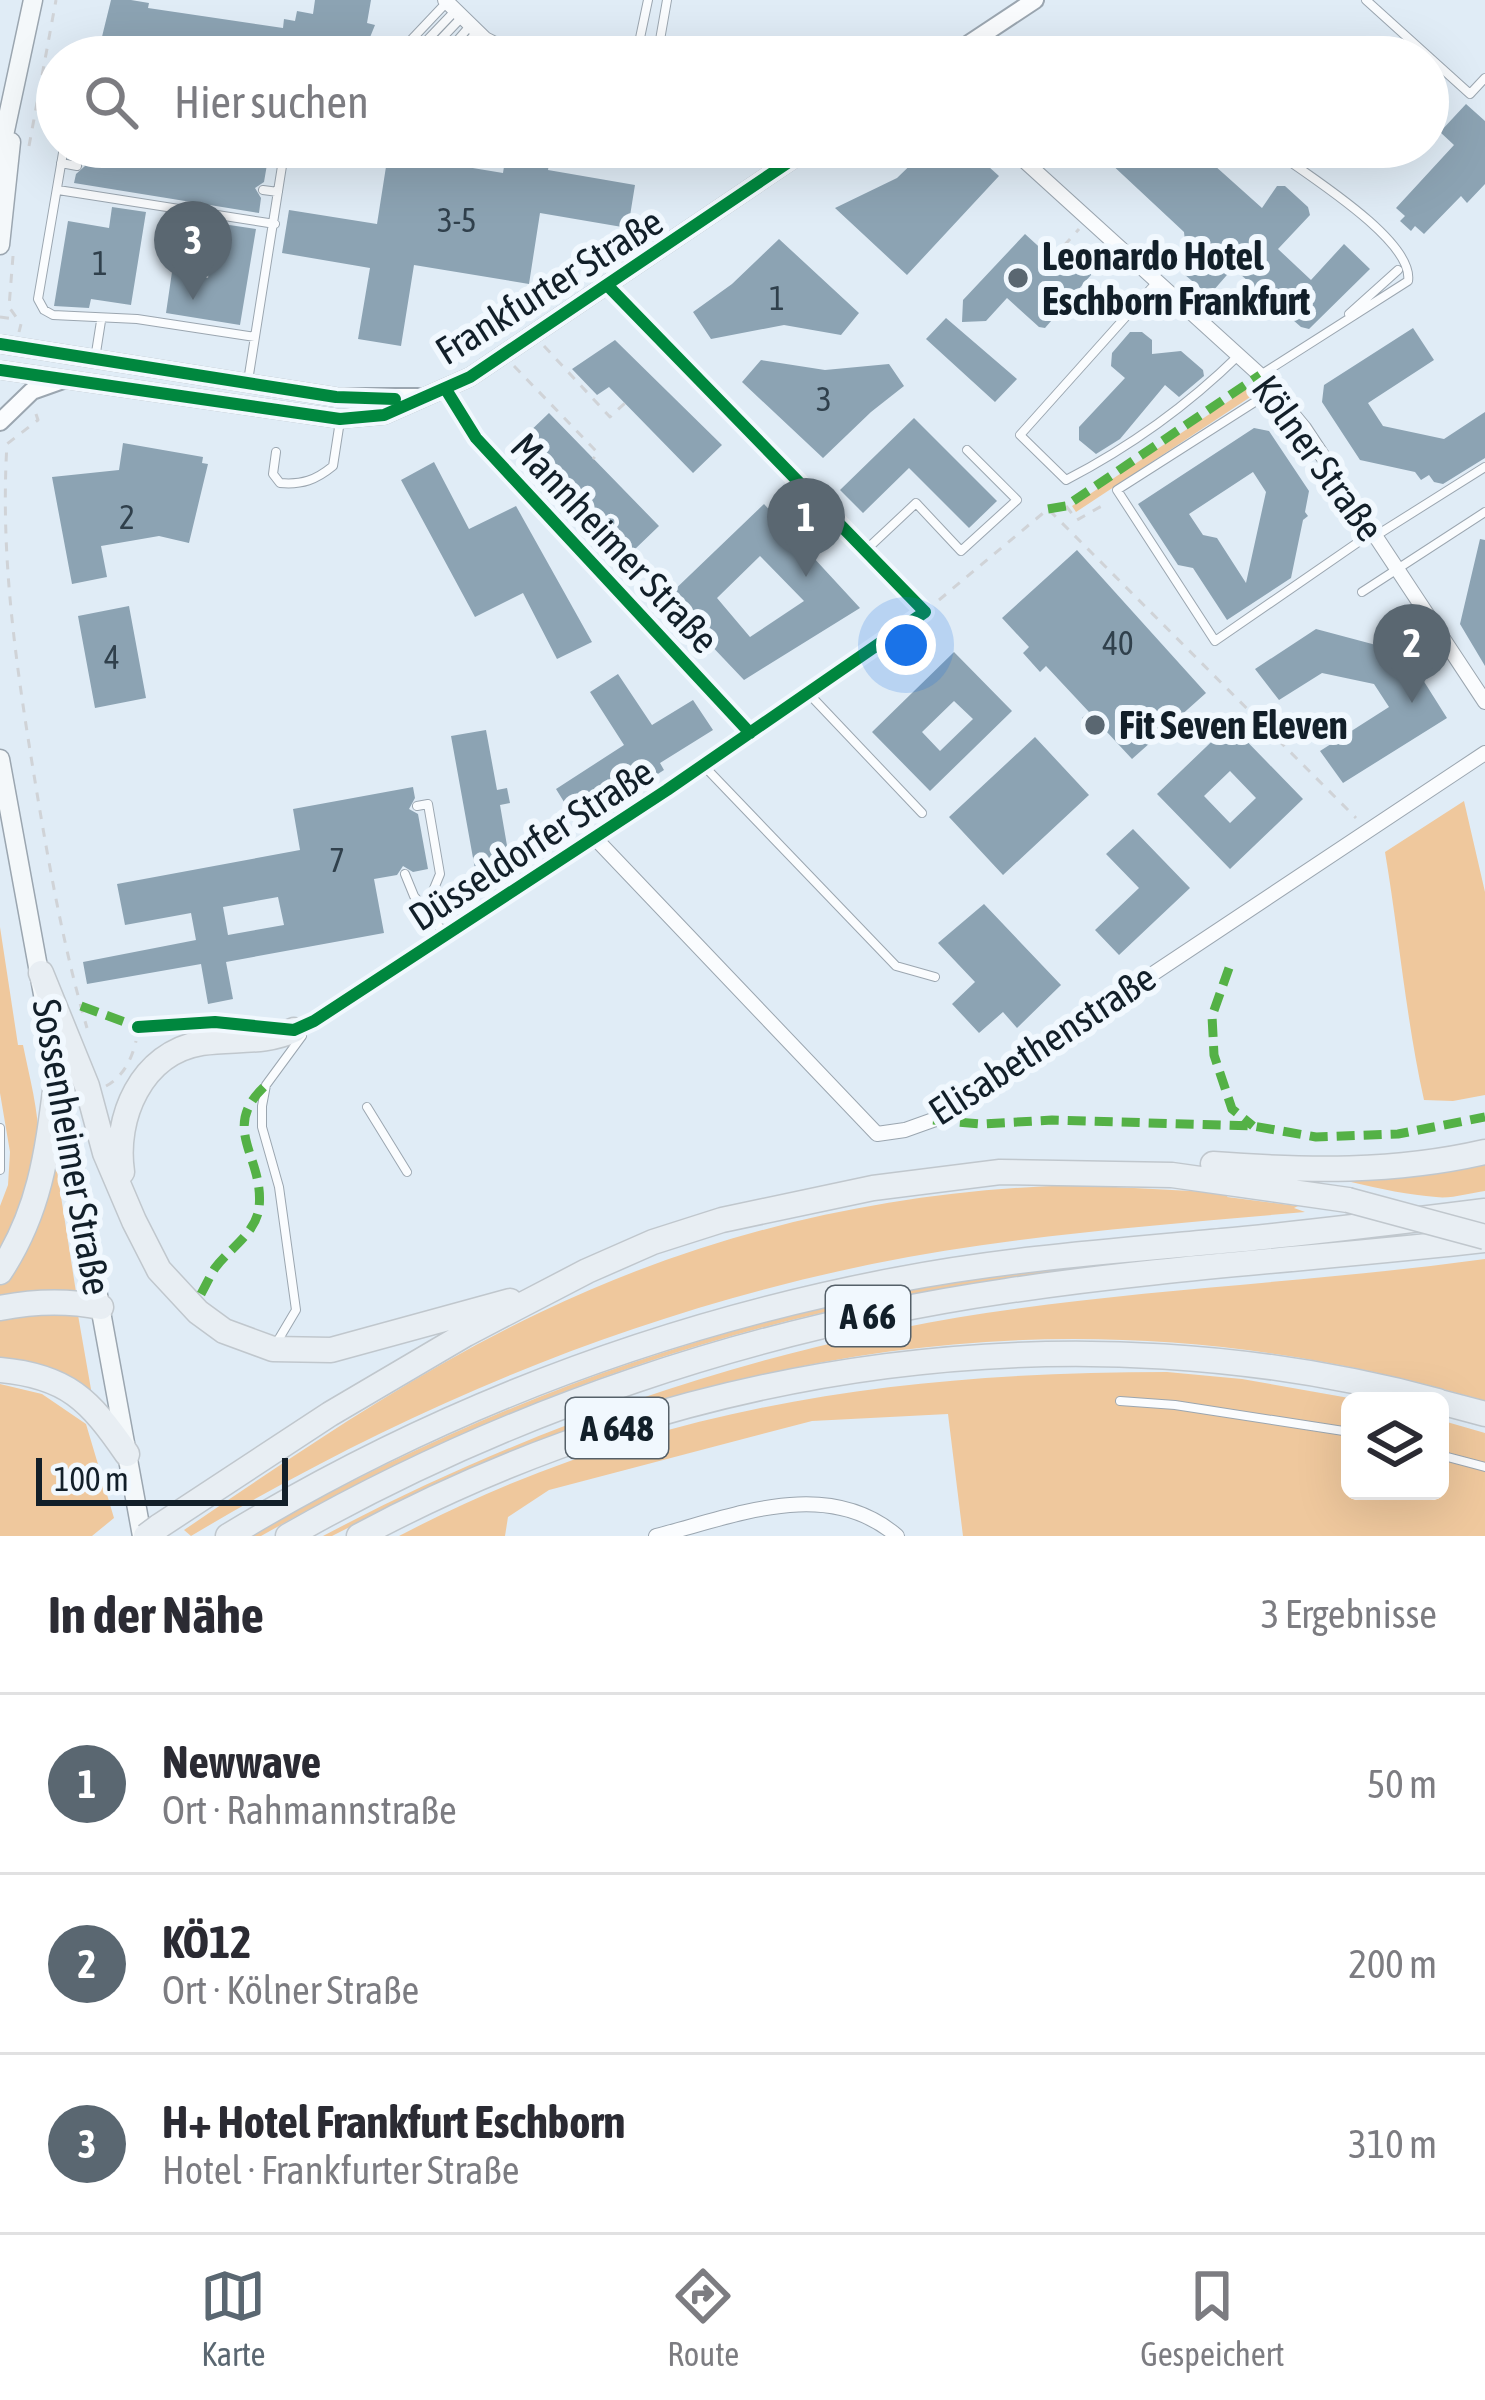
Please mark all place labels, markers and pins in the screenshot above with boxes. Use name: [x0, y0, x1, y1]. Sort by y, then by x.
pin: 3: [154, 201, 232, 300]
place label: Leonardo Hotel Eschborn Frankfurt: [1042, 234, 1311, 323]
marker: Leonardo Hotel Eschborn Frankfurt: [1005, 265, 1031, 291]
pin: 1: [767, 478, 845, 577]
pin: 2: [1373, 604, 1451, 703]
place label: Fit Seven Eleven: [1119, 703, 1348, 747]
marker: Fit Seven Eleven: [1082, 712, 1108, 738]

